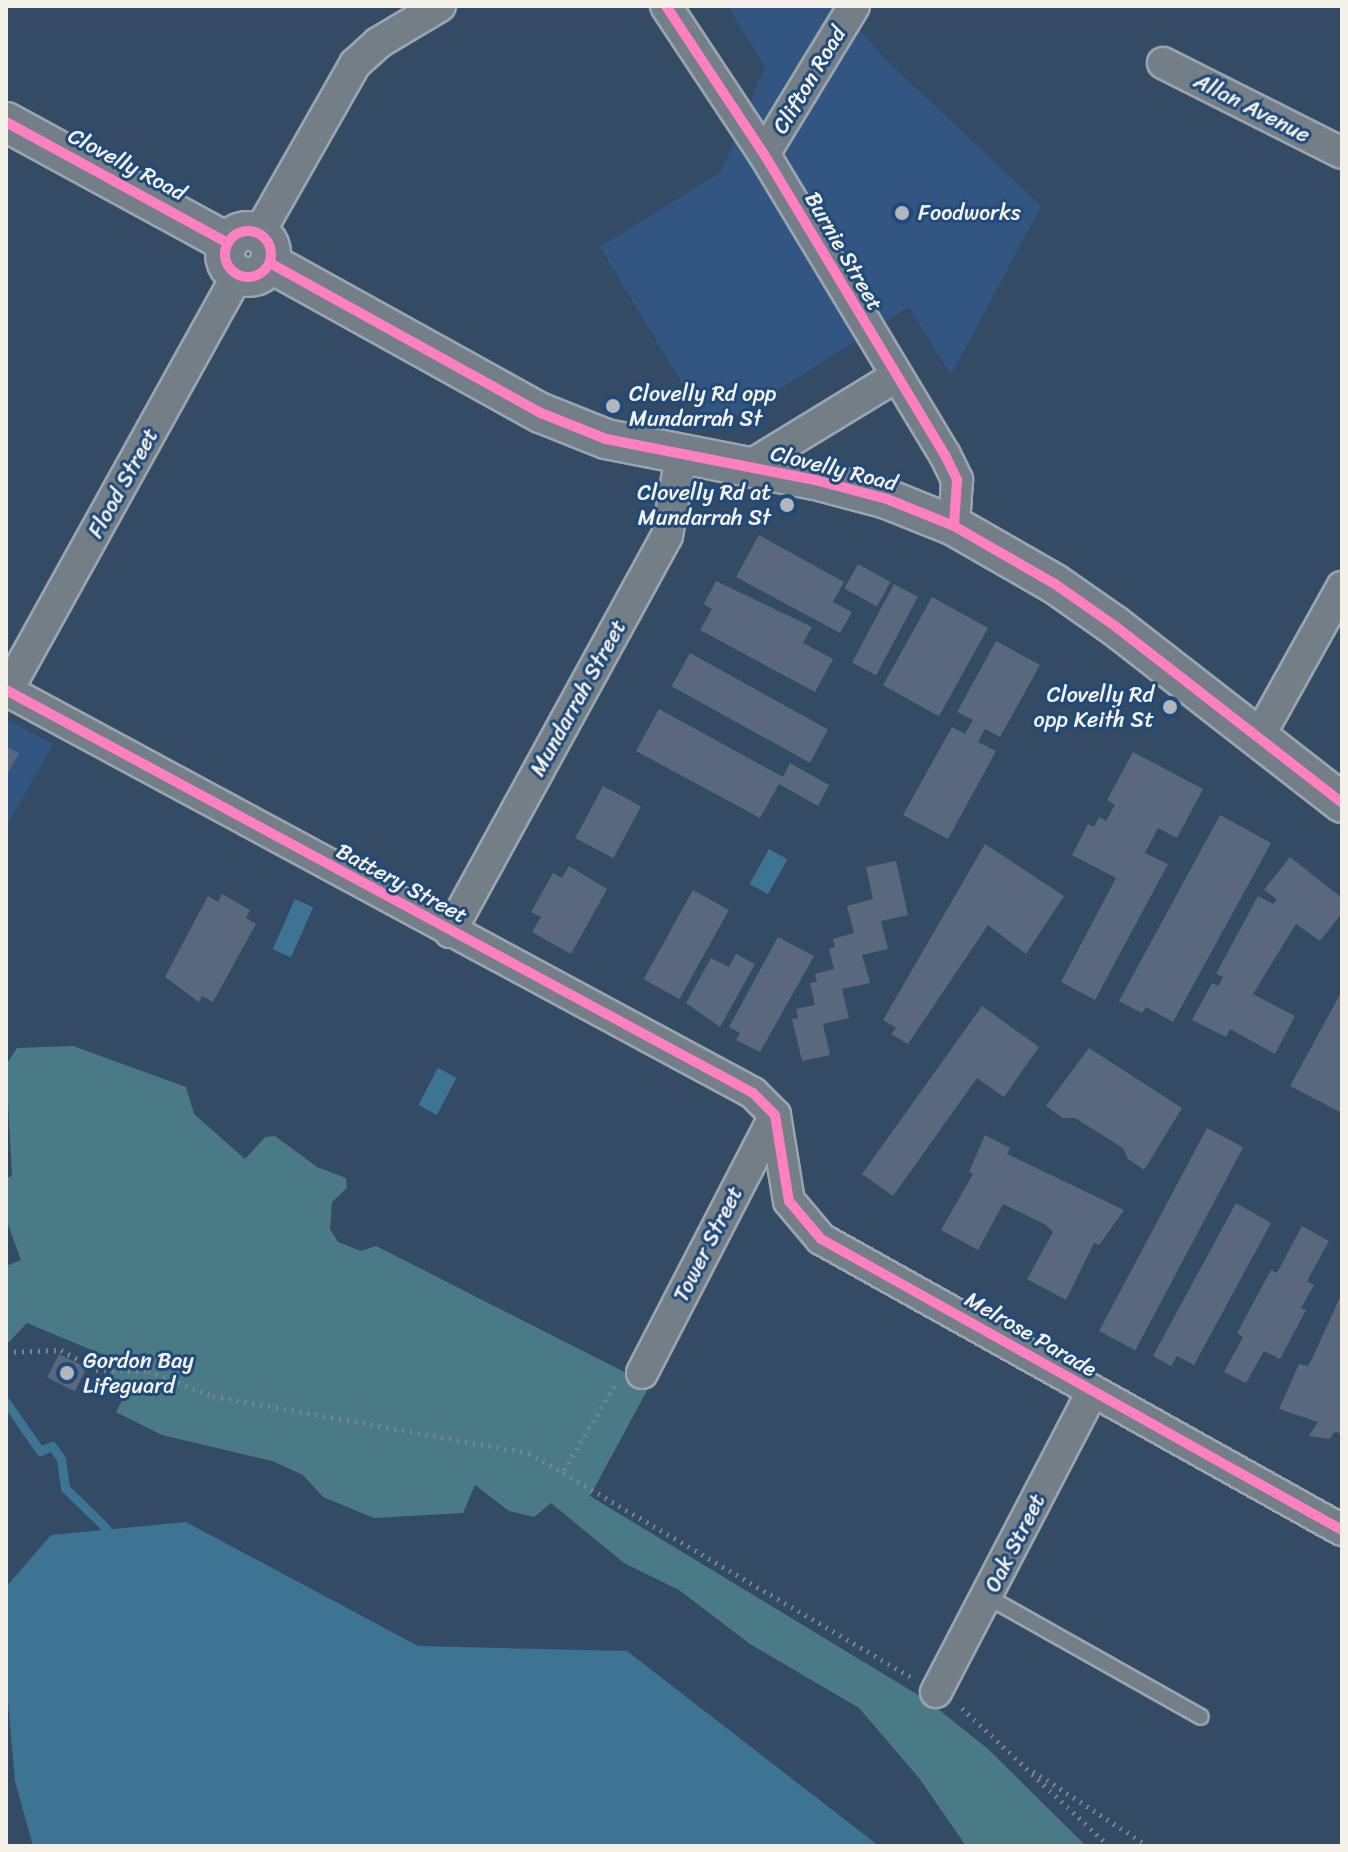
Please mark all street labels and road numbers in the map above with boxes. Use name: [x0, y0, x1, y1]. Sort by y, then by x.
street label: Clifton Road: [767, 22, 851, 138]
street label: Allan Avenue: [1190, 68, 1314, 148]
street label: Clovelly Road: [64, 122, 190, 206]
street label: Burnie Street: [799, 187, 889, 315]
street label: Flood Street: [82, 423, 164, 543]
street label: Clovelly Road: [768, 440, 900, 496]
street label: Mundarrah Street: [524, 615, 632, 781]
street label: Battery Street: [332, 837, 472, 929]
street label: Tower Street: [667, 1182, 749, 1306]
street label: Melrose Parade: [960, 1286, 1102, 1382]
street label: Oak Street: [979, 1490, 1051, 1596]

